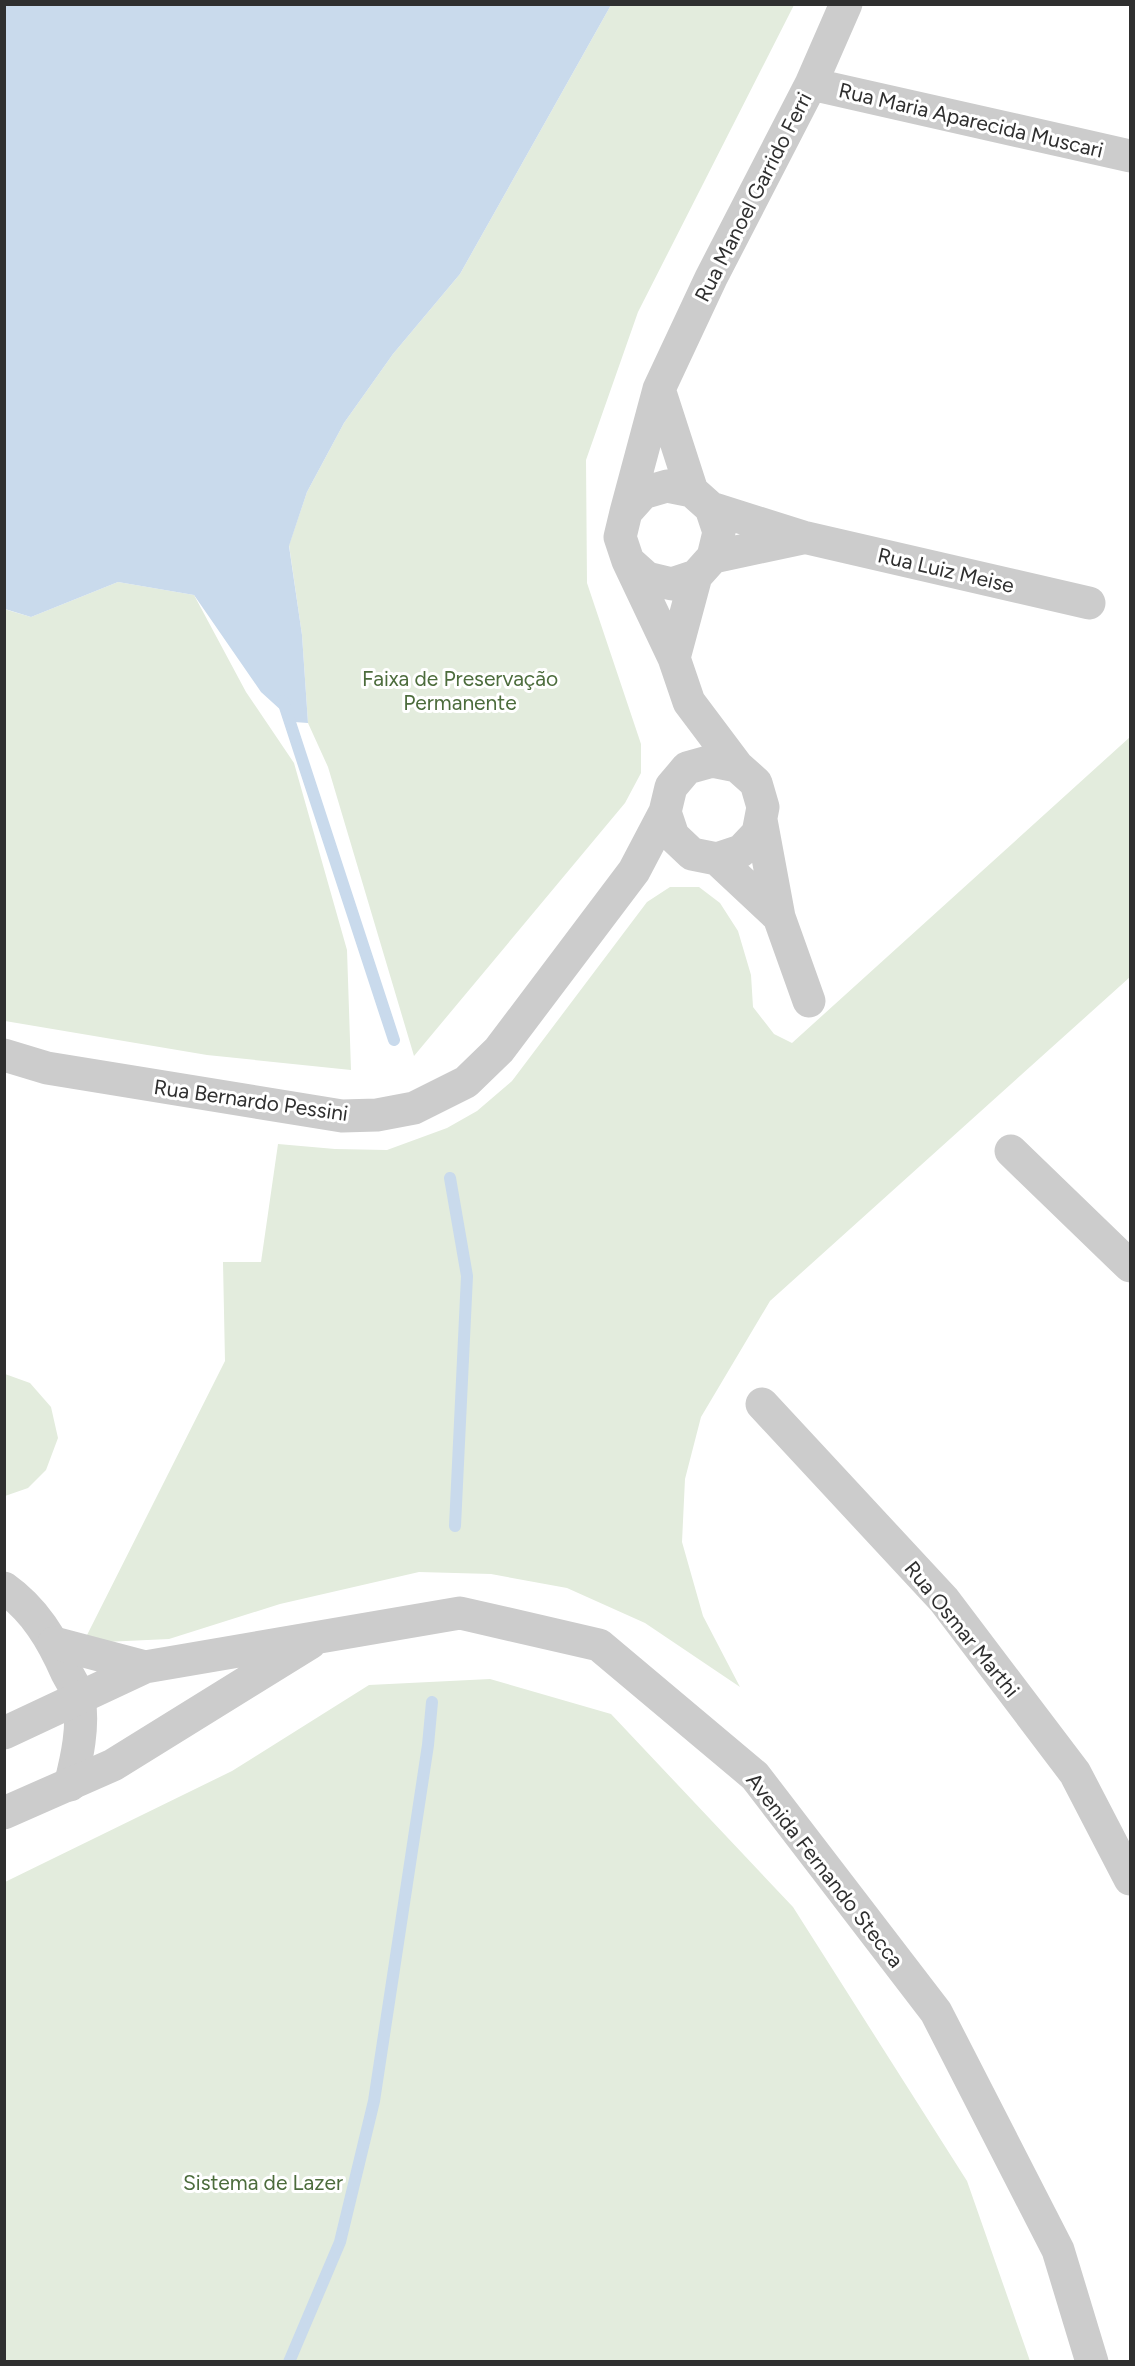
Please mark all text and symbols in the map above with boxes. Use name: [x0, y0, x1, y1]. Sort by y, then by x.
street label: Rua Maria Aparecida Muscari: [836, 77, 1106, 163]
street label: Rua Manoel Garrido Ferri: [689, 88, 817, 306]
street label: Rua Luiz Meise: [875, 542, 1017, 598]
park label: Faixa de Preservação Permanente: [362, 666, 558, 715]
street label: Rua Bernardo Pessini: [152, 1074, 350, 1126]
street label: Rua Osmar Marthi: [899, 1556, 1025, 1702]
street label: Avenida Fernando Stecca: [741, 1768, 909, 1972]
park label: Sistema de Lazer: [183, 2170, 343, 2195]

